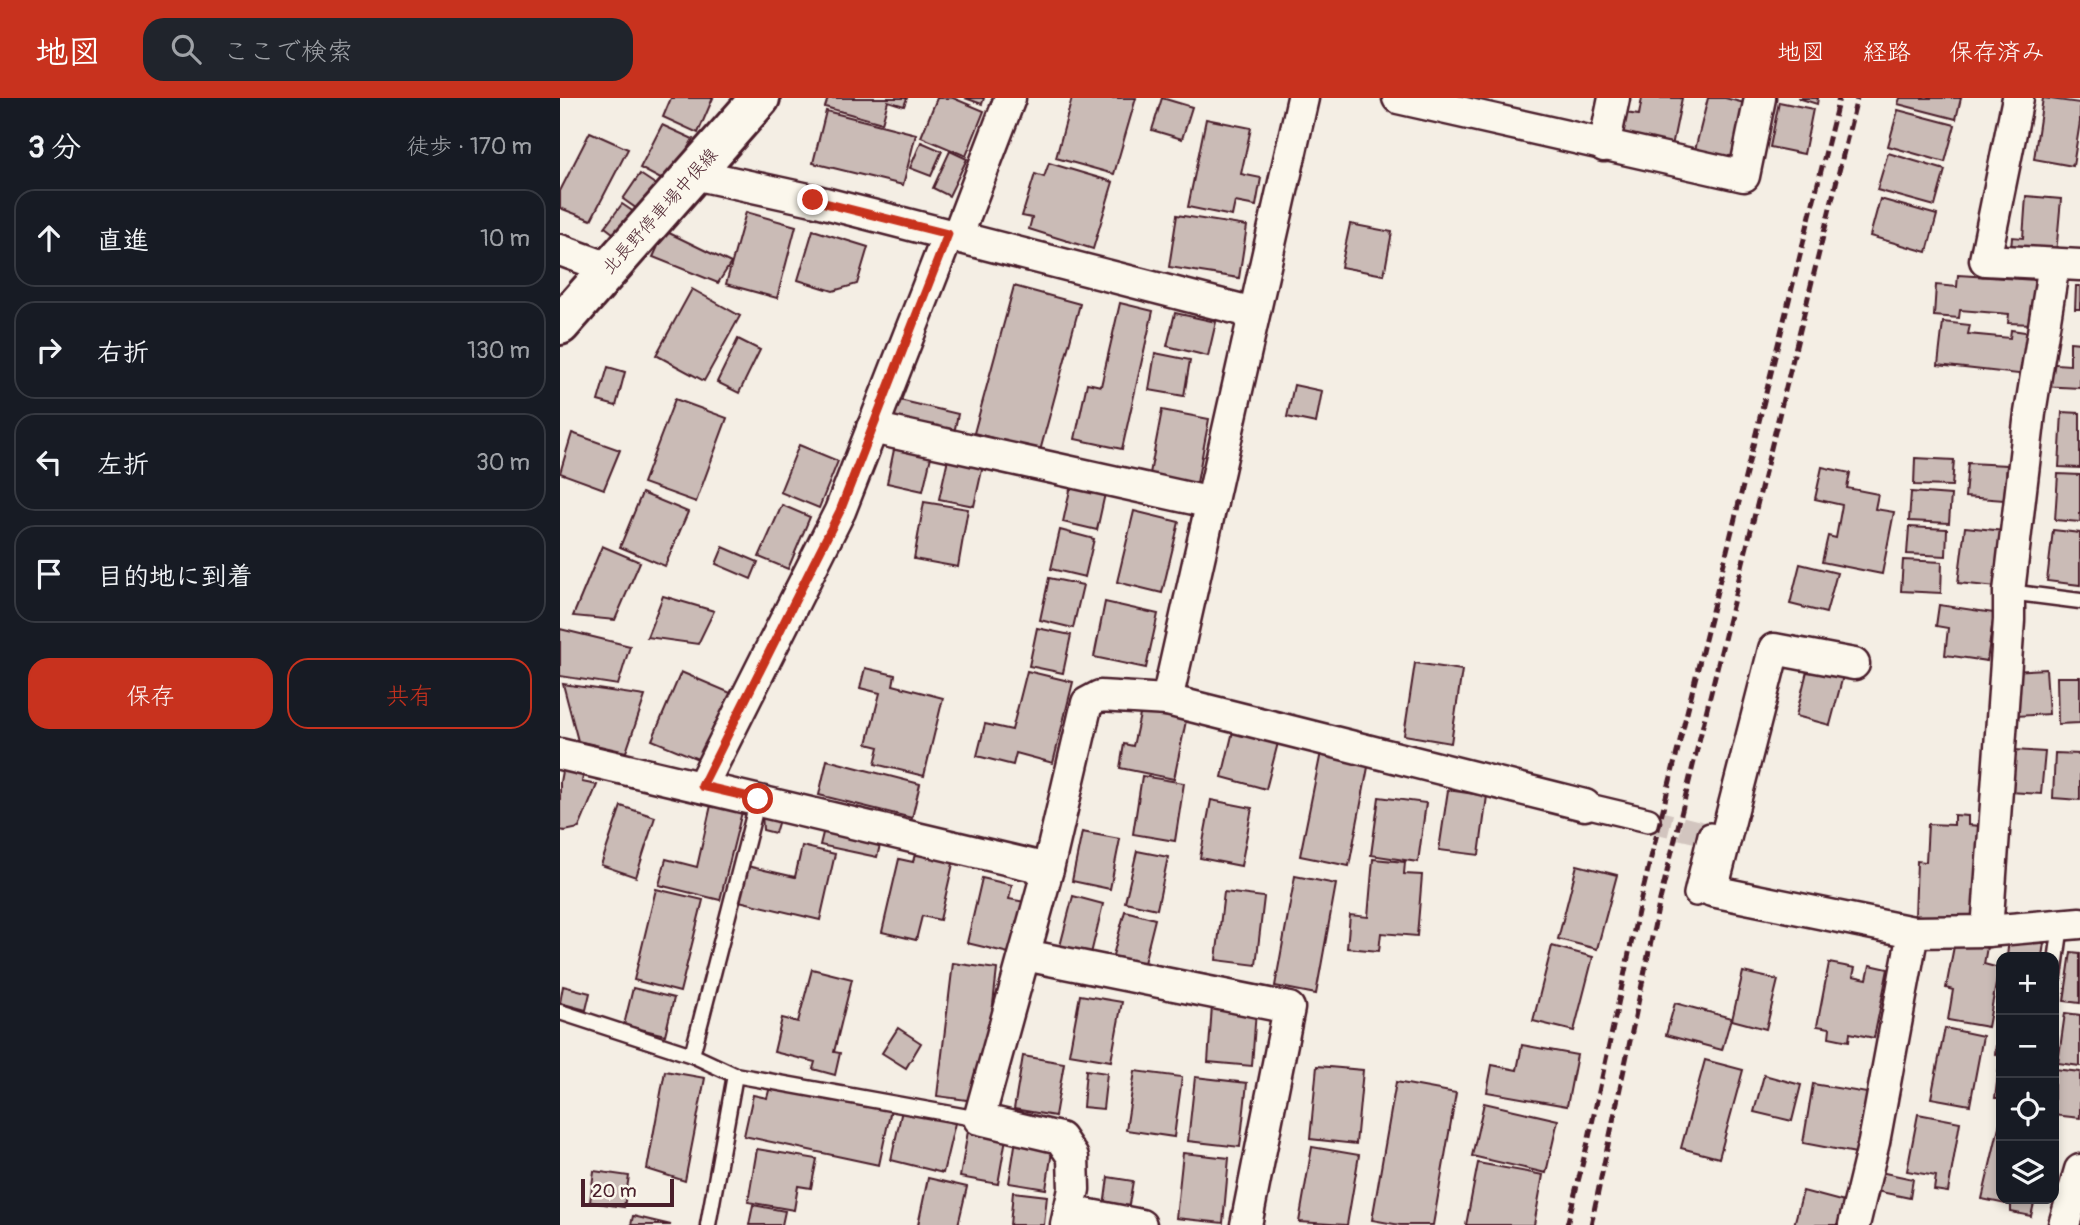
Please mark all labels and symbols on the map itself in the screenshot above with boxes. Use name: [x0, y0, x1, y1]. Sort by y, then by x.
street label: 北長野停車場中俣線: [598, 143, 723, 279]
route end: [797, 184, 828, 215]
route start: [742, 783, 773, 814]
scale bar: [581, 1176, 674, 1208]

